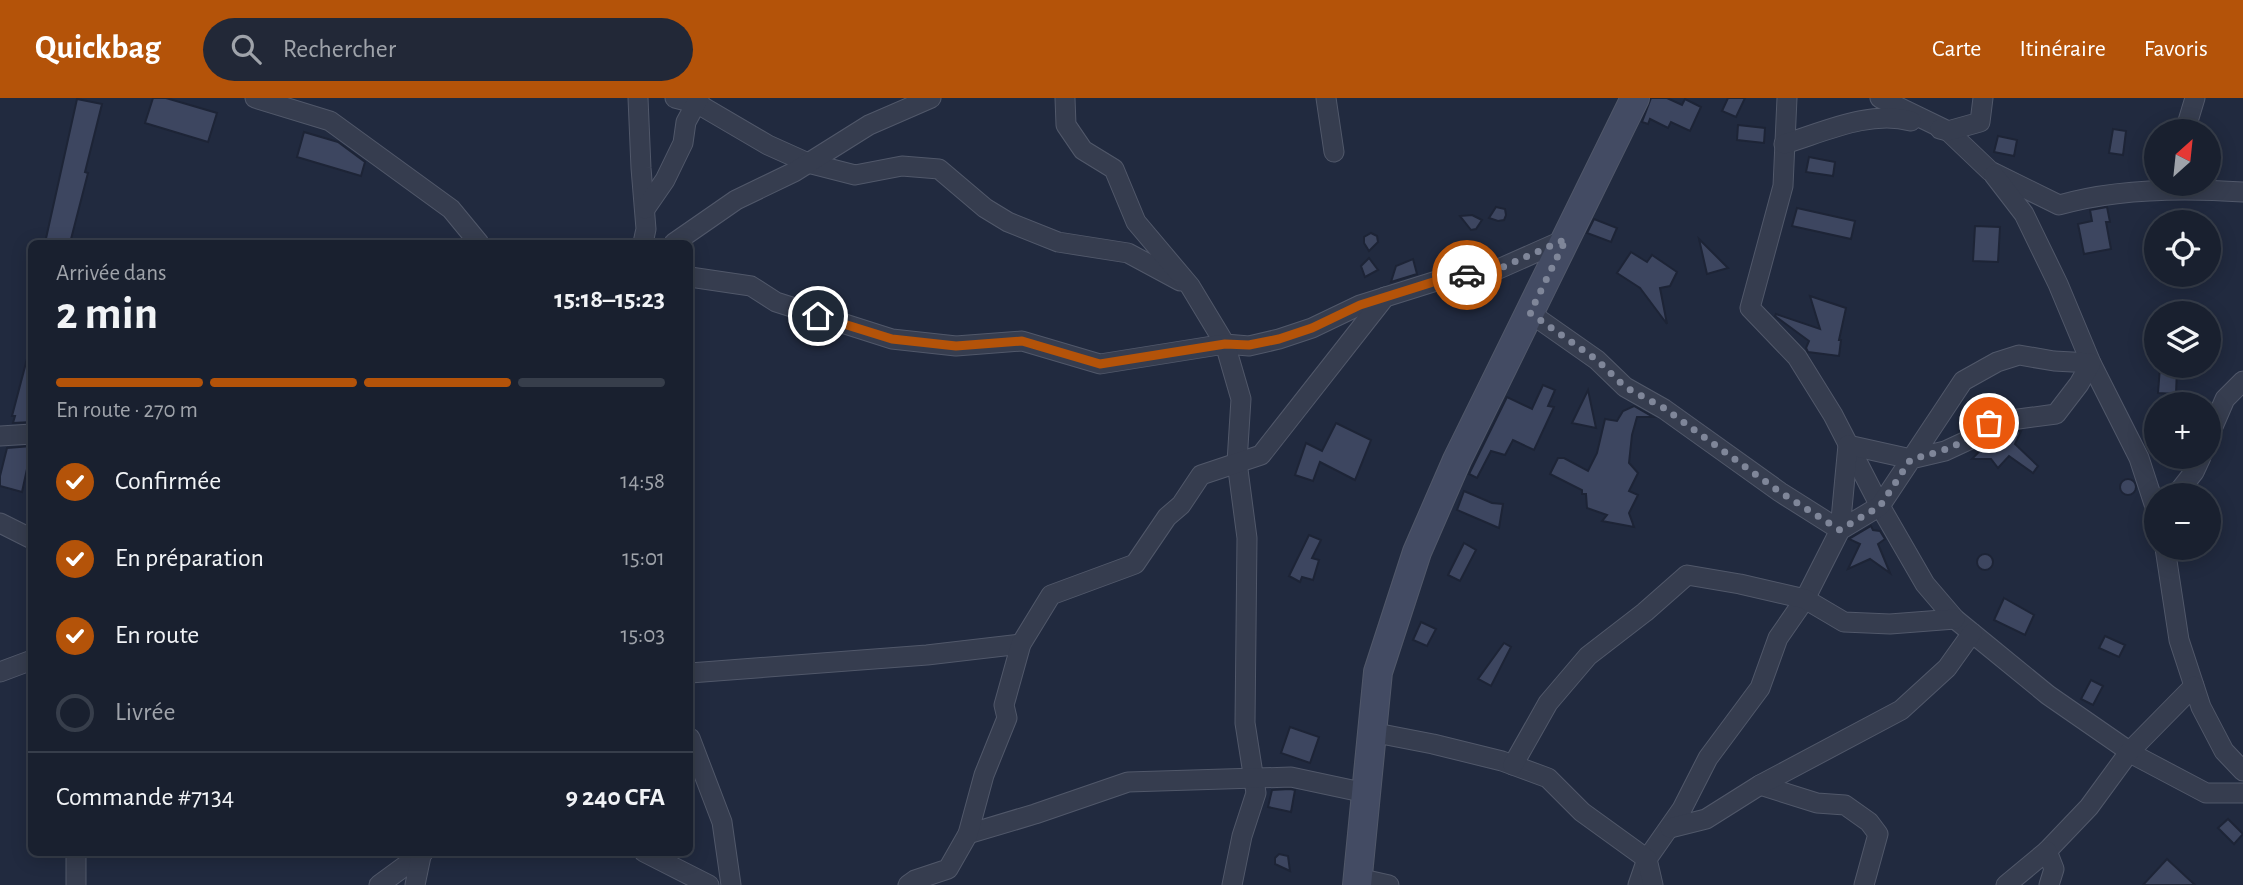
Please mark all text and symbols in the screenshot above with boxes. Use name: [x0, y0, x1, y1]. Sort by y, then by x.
search box: [203, 18, 693, 81]
icon: search: [227, 30, 265, 68]
text: Quickbag: [35, 32, 161, 65]
text: Rechercher: [283, 36, 396, 62]
text: Carte: [1932, 37, 1981, 61]
text: Itinéraire: [2019, 37, 2106, 61]
text: Favoris: [2144, 37, 2208, 61]
north arrow: [2144, 119, 2221, 196]
map controls: [2144, 119, 2221, 560]
button: locate: [2144, 210, 2221, 287]
courier: [1432, 240, 1502, 310]
icon: car: [1448, 256, 1486, 294]
text: Arrivée dans: [56, 262, 167, 285]
text: 15:18–15:23: [554, 286, 665, 312]
pin: [788, 286, 848, 346]
text: 2 min: [56, 291, 158, 337]
icon: home: [799, 297, 837, 335]
button: layers: [2144, 301, 2221, 378]
button: +: [2144, 392, 2221, 469]
pin: [1959, 393, 2019, 453]
text: En route · 270 m: [56, 399, 198, 422]
icon: bag: [1970, 404, 2008, 442]
icon: check: [56, 463, 94, 501]
text: Confirmée: [115, 468, 221, 494]
text: 14:58: [620, 470, 665, 493]
button: −: [2144, 483, 2221, 560]
icon: check: [56, 540, 94, 578]
text: En préparation: [115, 545, 264, 571]
text: 15:01: [622, 547, 665, 570]
icon: check: [56, 617, 94, 655]
text: En route: [115, 622, 199, 648]
text: 15:03: [621, 624, 665, 647]
text: Livrée: [115, 699, 175, 725]
text: Commande #7134: [56, 784, 234, 810]
text: 9 240 CFA: [565, 784, 665, 810]

